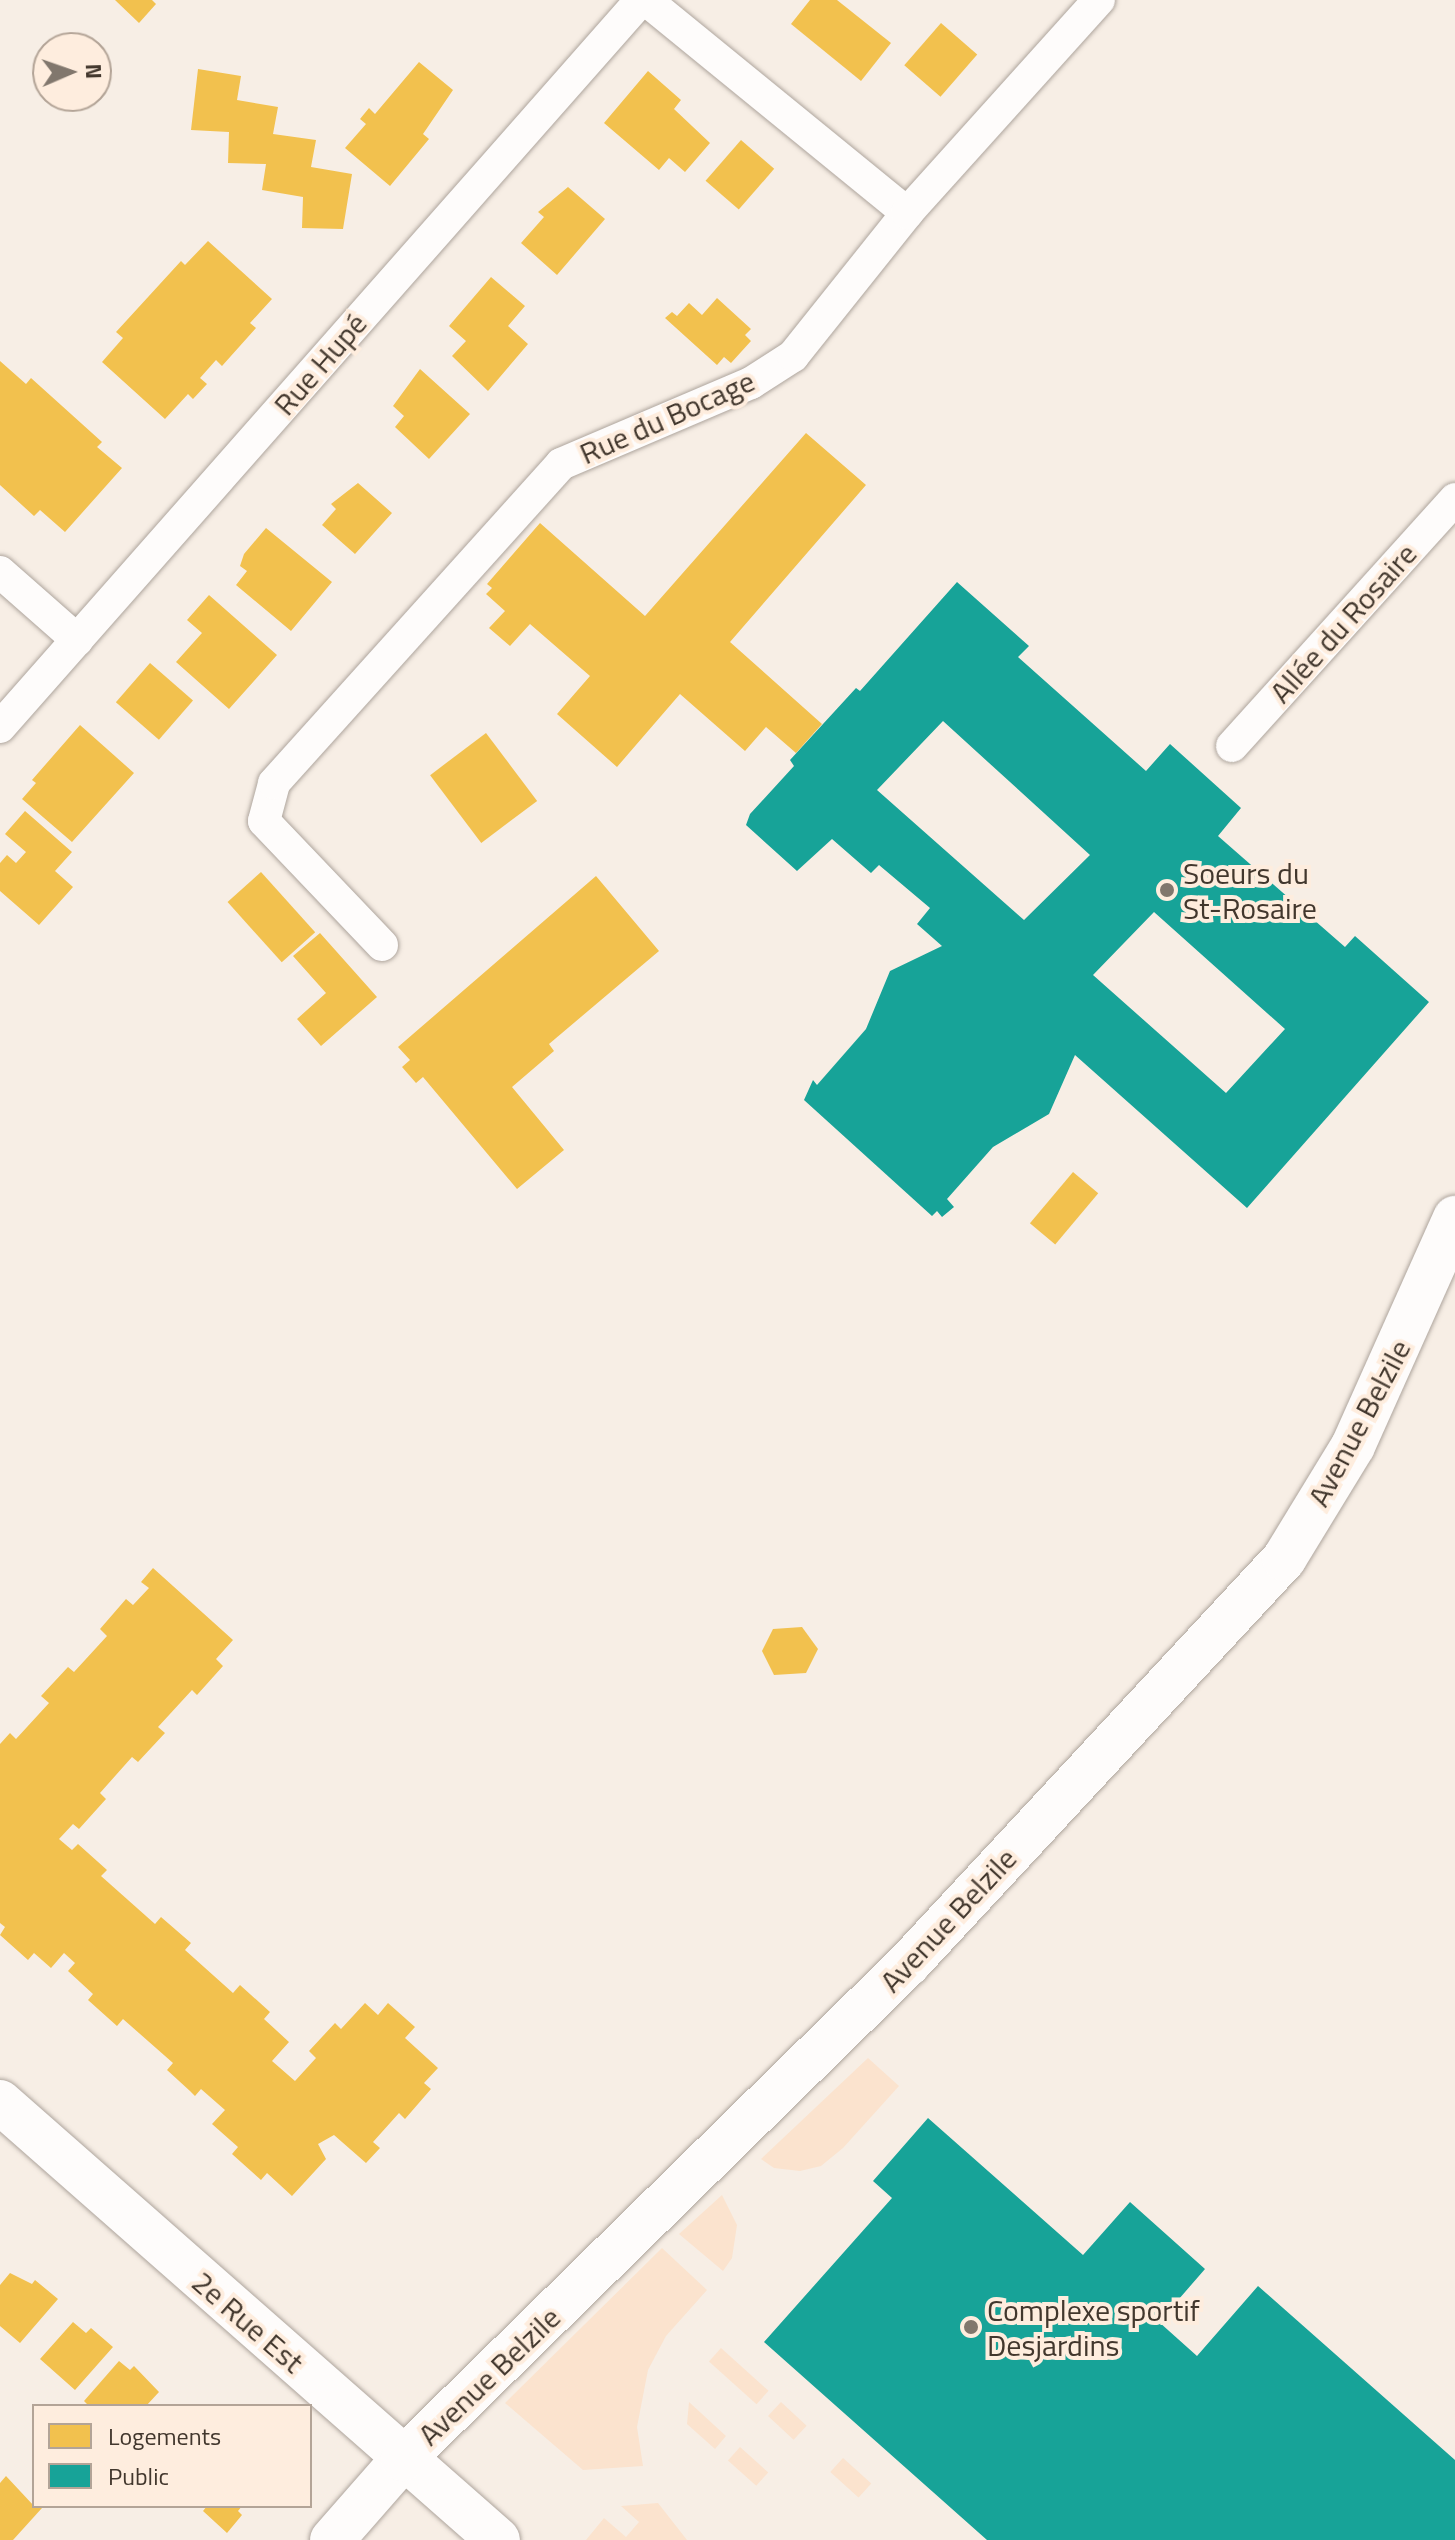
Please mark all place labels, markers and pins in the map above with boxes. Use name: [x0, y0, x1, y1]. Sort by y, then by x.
place label: Soeurs du St-Rosaire: [1183, 855, 1317, 926]
marker: Soeurs du St-Rosaire: [1158, 881, 1176, 899]
place label: Complexe sportif Desjardins: [987, 2292, 1200, 2362]
marker: Complexe sportif Desjardins: [962, 2318, 980, 2336]

